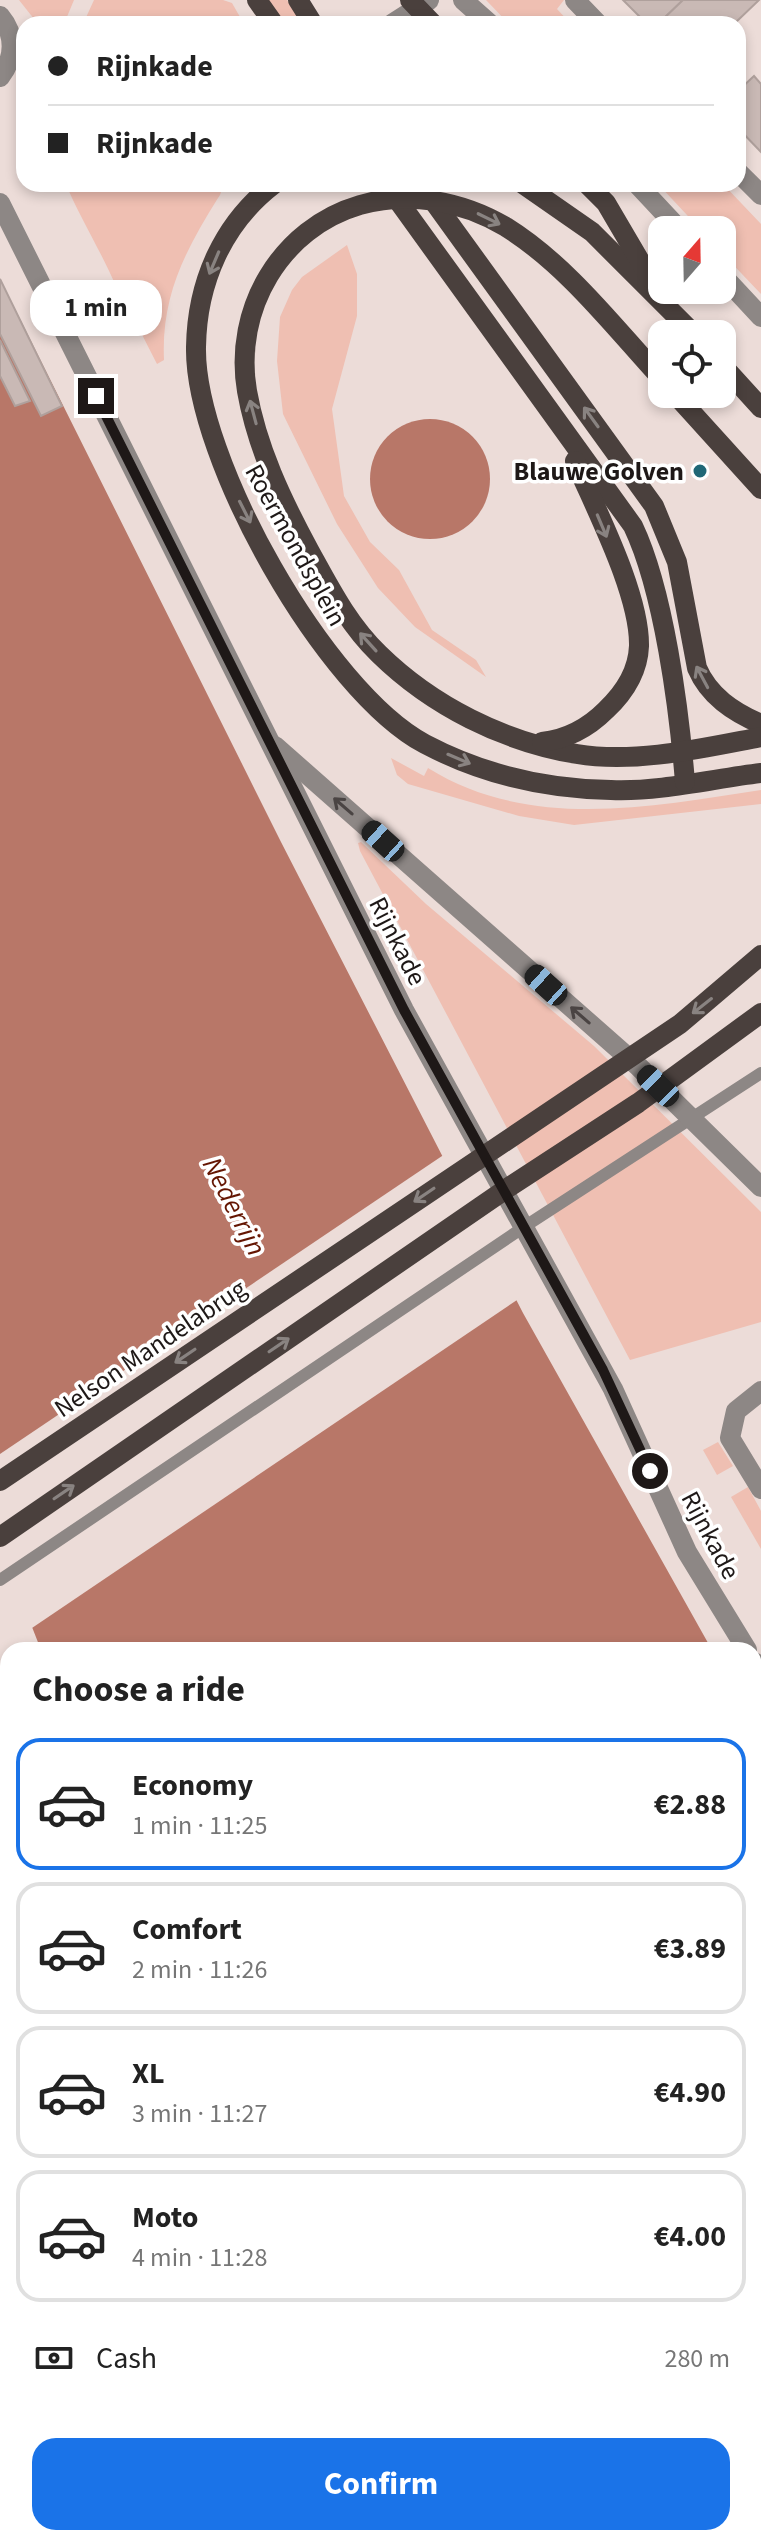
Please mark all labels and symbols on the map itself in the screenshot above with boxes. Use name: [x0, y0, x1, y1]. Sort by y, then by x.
one-way arrow: [476, 212, 500, 227]
north arrow: [648, 216, 736, 304]
one-way arrow: [205, 250, 220, 275]
callout: 1 min: [30, 280, 162, 336]
route end: [78, 378, 114, 414]
one-way arrow: [244, 399, 259, 425]
one-way arrow: [583, 406, 599, 428]
place label: Blauwe Golven: [514, 453, 684, 490]
street label: Roermondsplein: [236, 457, 355, 633]
marker: Blauwe Golven: [691, 462, 709, 480]
one-way arrow: [238, 499, 254, 523]
one-way arrow: [596, 513, 611, 538]
one-way arrow: [359, 633, 377, 653]
one-way arrow: [694, 665, 710, 689]
one-way arrow: [446, 752, 470, 767]
one-way arrow: [334, 797, 354, 815]
car: [357, 816, 409, 866]
street label: Rijnkade: [360, 891, 436, 992]
car: [520, 960, 572, 1010]
one-way arrow: [692, 998, 713, 1015]
one-way arrow: [571, 1007, 591, 1025]
car: [632, 1061, 684, 1111]
water label: Nederrijn: [192, 1150, 276, 1263]
one-way arrow: [413, 1187, 435, 1203]
street label: Nelson Mandelabrug: [47, 1270, 254, 1427]
one-way arrow: [267, 1337, 289, 1353]
one-way arrow: [174, 1348, 197, 1364]
route start: [632, 1453, 668, 1489]
one-way arrow: [53, 1484, 75, 1500]
street label: Rijnkade: [672, 1485, 749, 1586]

